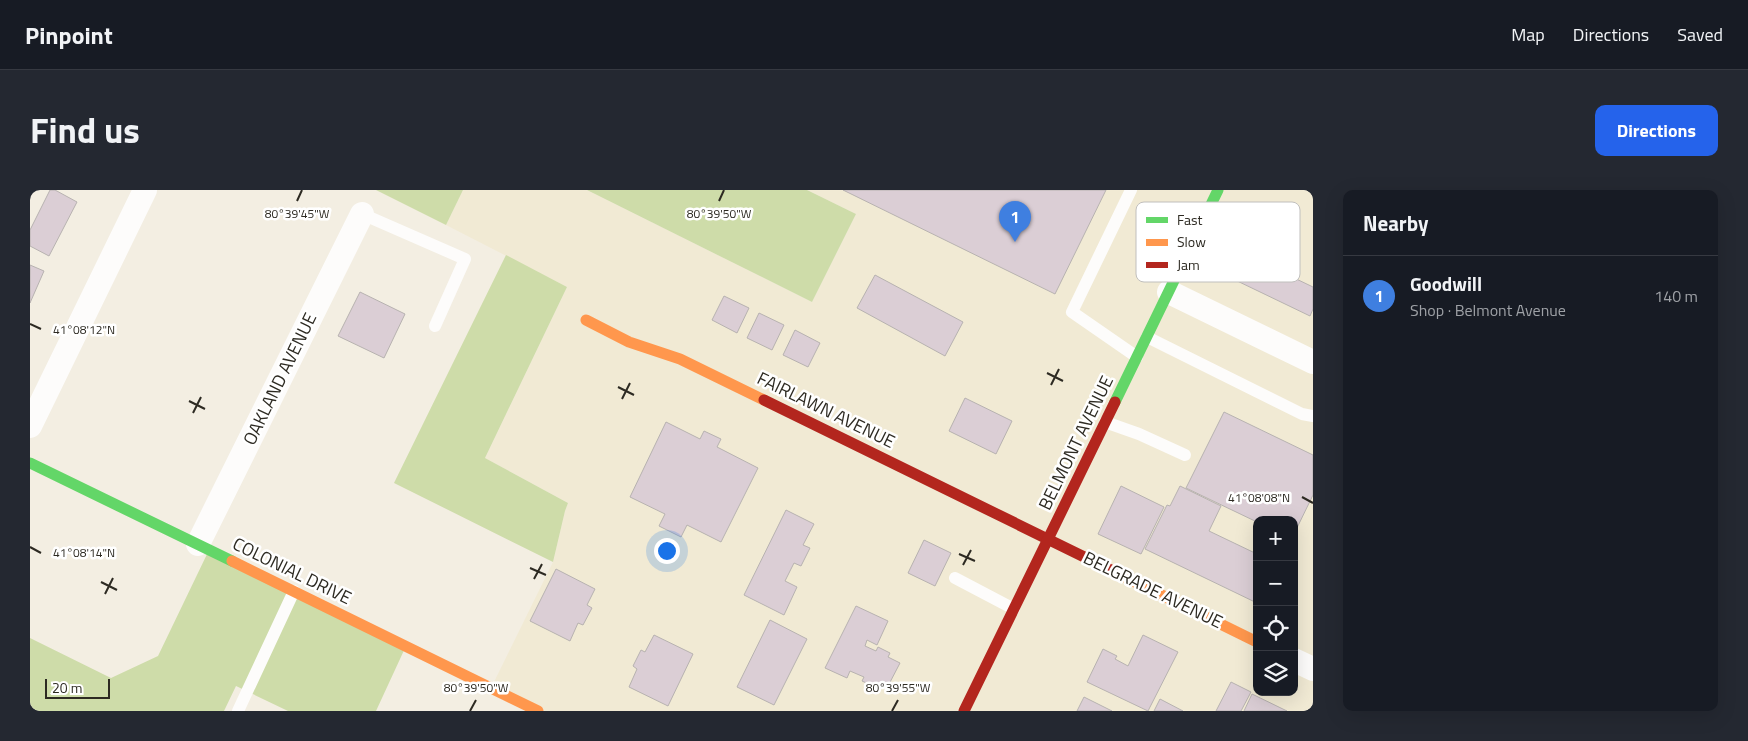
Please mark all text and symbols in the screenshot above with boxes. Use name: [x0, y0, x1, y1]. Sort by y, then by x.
text: Pinpoint: [25, 17, 113, 53]
text: Map: [1511, 21, 1545, 48]
text: Directions: [1573, 21, 1649, 48]
text: Saved: [1677, 21, 1723, 48]
text: Find us: [30, 103, 140, 157]
button: Directions: [1595, 105, 1718, 156]
pin: 1: [999, 201, 1031, 242]
legend: [1136, 202, 1300, 282]
text: 80°39'45"W: [265, 204, 330, 223]
text: 80°39'50"W: [687, 204, 752, 223]
text: Nearby: [1363, 207, 1428, 239]
text: Fast: [1177, 209, 1202, 230]
text: Slow: [1177, 231, 1206, 252]
text: Jam: [1177, 254, 1200, 275]
text: Goodwill: [1410, 269, 1482, 298]
text: 1: [1375, 284, 1383, 308]
text: 140 m: [1654, 284, 1698, 308]
text: Shop · Belmont Avenue: [1410, 298, 1566, 322]
street label: OAKLAND AVENUE: [236, 308, 323, 449]
text: 41°08'12"N: [53, 320, 115, 339]
street label: FAIRLAWN AVENUE: [753, 364, 900, 455]
street label: BELMONT AVENUE: [1031, 371, 1120, 515]
text: 41°08'08"N: [1228, 488, 1290, 507]
map controls: [1253, 516, 1298, 696]
button: +: [1253, 516, 1298, 561]
street label: COLONIAL DRIVE: [228, 530, 356, 611]
your location: [654, 538, 680, 564]
text: 41°08'14"N: [53, 543, 115, 562]
street label: BELGRADE AVENUE: [1079, 544, 1227, 635]
button: −: [1253, 561, 1298, 606]
button: locate: [1253, 606, 1298, 651]
button: layers: [1253, 651, 1298, 696]
scale bar: [45, 676, 110, 699]
text: 20 m: [52, 677, 82, 698]
text: 80°39'50"W: [444, 678, 509, 697]
text: 80°39'55"W: [866, 678, 931, 697]

